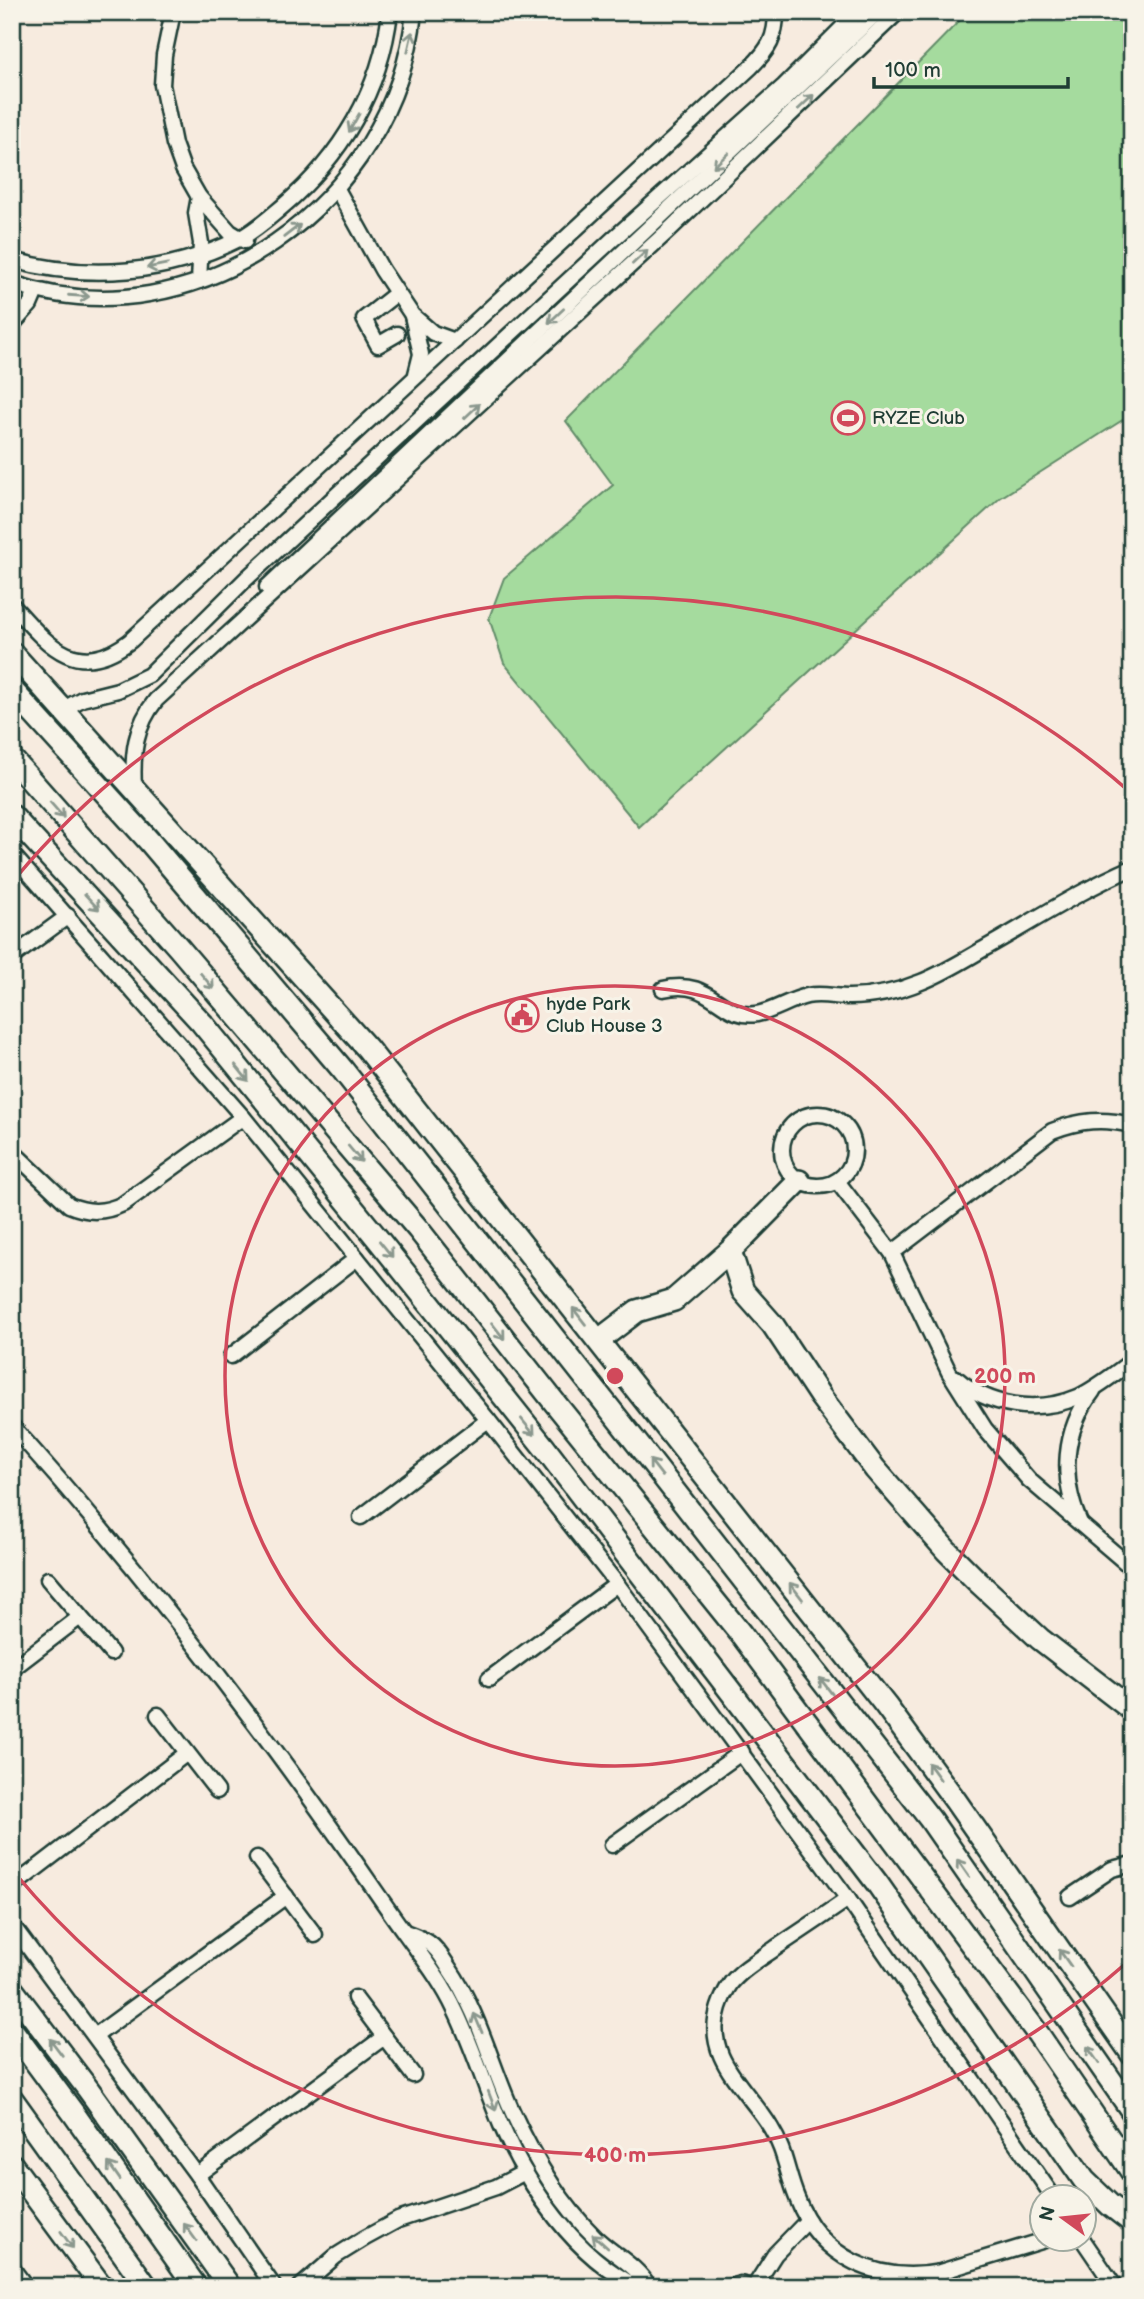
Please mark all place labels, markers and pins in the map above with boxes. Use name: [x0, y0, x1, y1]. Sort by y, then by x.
sports icon: RYZE Club: [829, 399, 867, 437]
place label: RYZE Club: [872, 407, 965, 430]
place label: hyde Park Club House 3: [546, 993, 663, 1038]
public building icon: hyde Park Club House 3: [503, 996, 541, 1034]
centre of rings: [603, 1364, 627, 1388]

